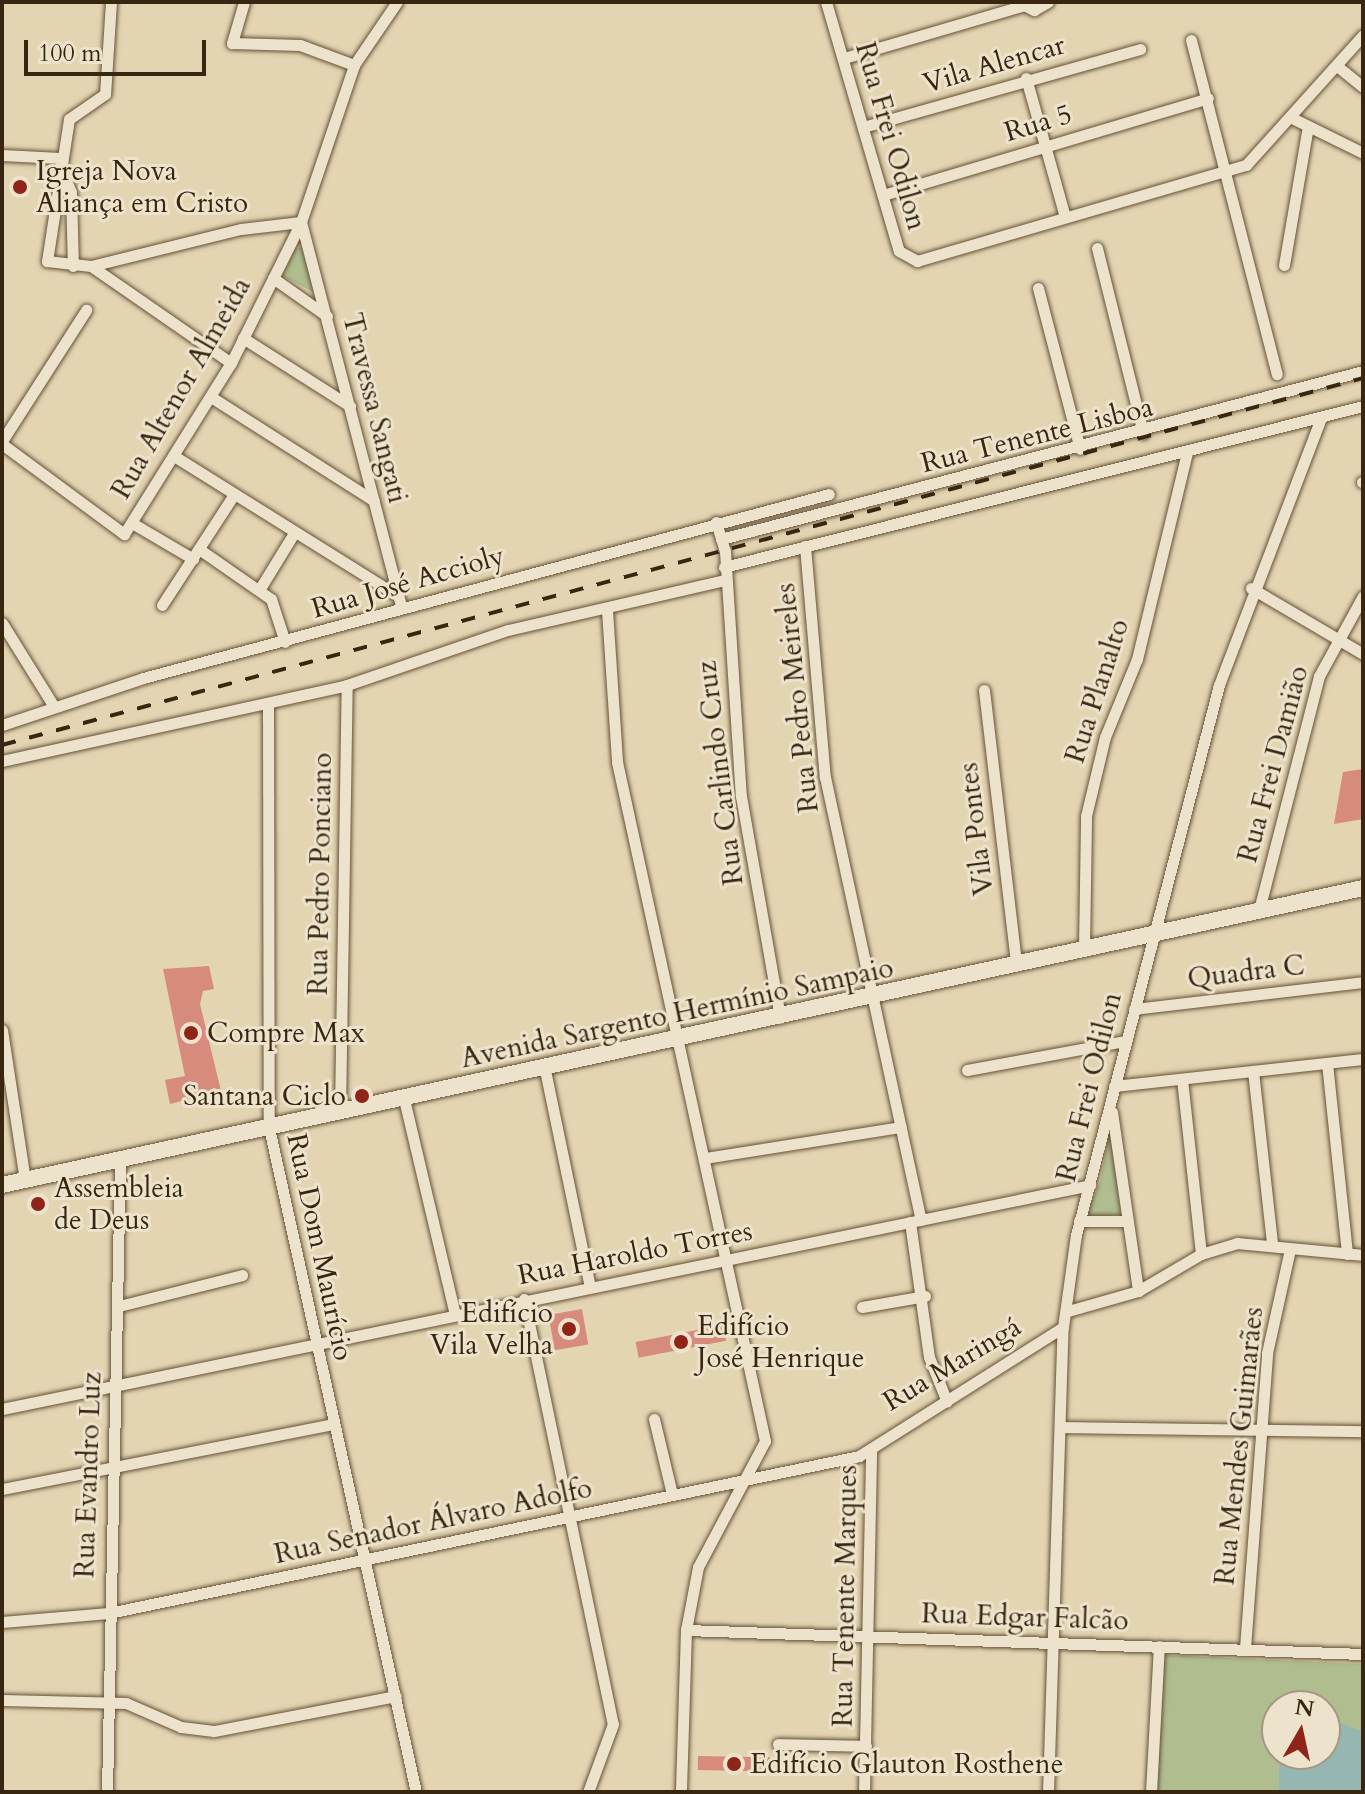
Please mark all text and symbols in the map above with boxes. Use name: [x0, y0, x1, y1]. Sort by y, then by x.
scale bar: [28, 24, 210, 74]
street label: Vila Alencar: [919, 28, 1069, 100]
text: 100 m: [38, 37, 102, 70]
street label: Rua Frei Odilon: [848, 38, 934, 234]
street label: Rua 5: [1000, 97, 1076, 149]
place label: Igreja Nova Aliança em Cristo: [36, 154, 248, 220]
marker: Igreja Nova Aliança em Cristo: [11, 178, 29, 196]
street label: Rua Altenor Almeida: [104, 271, 258, 505]
street label: Travessa Sangati: [335, 310, 415, 506]
street label: Rua Tenente Lisboa: [918, 390, 1156, 480]
street label: Rua José Accioly: [308, 538, 508, 626]
street label: Rua Pedro Meireles: [768, 582, 826, 814]
street label: Rua Planalto: [1058, 615, 1136, 767]
street label: Rua Carlindo Cruz: [690, 659, 750, 887]
street label: Rua Frei Damião: [1231, 662, 1315, 866]
street label: Rua Pedro Ponciano: [301, 752, 339, 996]
street label: Vila Pontes: [951, 761, 1001, 897]
street label: Quadra C: [1186, 948, 1306, 996]
street label: Avenida Sargento Hermínio Sampaio: [458, 951, 896, 1075]
street label: Rua Frei Odilon: [1049, 989, 1129, 1185]
place label: Compre Max: [207, 1016, 365, 1050]
marker: Compre Max: [182, 1024, 200, 1042]
place label: Santana Ciclo: [183, 1079, 346, 1113]
marker: Santana Ciclo: [353, 1087, 371, 1105]
street label: Rua Dom Maurício: [280, 1130, 360, 1364]
place label: Assembleia de Deus: [54, 1171, 184, 1237]
marker: Assembleia de Deus: [29, 1195, 47, 1213]
street label: Rua Haroldo Torres: [515, 1214, 755, 1292]
place label: Edifício Vila Velha: [430, 1296, 553, 1362]
street label: Rua Mendes Guimarães: [1208, 1305, 1270, 1587]
place label: Edifício José Henrique: [697, 1309, 864, 1375]
street label: Rua Maringá: [877, 1310, 1027, 1418]
marker: Edifício Vila Velha: [560, 1320, 578, 1338]
marker: Edifício José Henrique: [672, 1333, 690, 1351]
street label: Rua Evandro Luz: [68, 1371, 108, 1579]
street label: Rua Tenente Marques: [826, 1465, 864, 1727]
street label: Rua Senador Álvaro Adolfo: [271, 1471, 595, 1571]
street label: Rua Edgar Falcão: [921, 1597, 1129, 1637]
north arrow: [1261, 1690, 1341, 1770]
text: N: [1293, 1692, 1316, 1725]
place label: Edifício Glauton Rosthene: [750, 1747, 1063, 1781]
marker: Edifício Glauton Rosthene: [725, 1755, 743, 1773]

